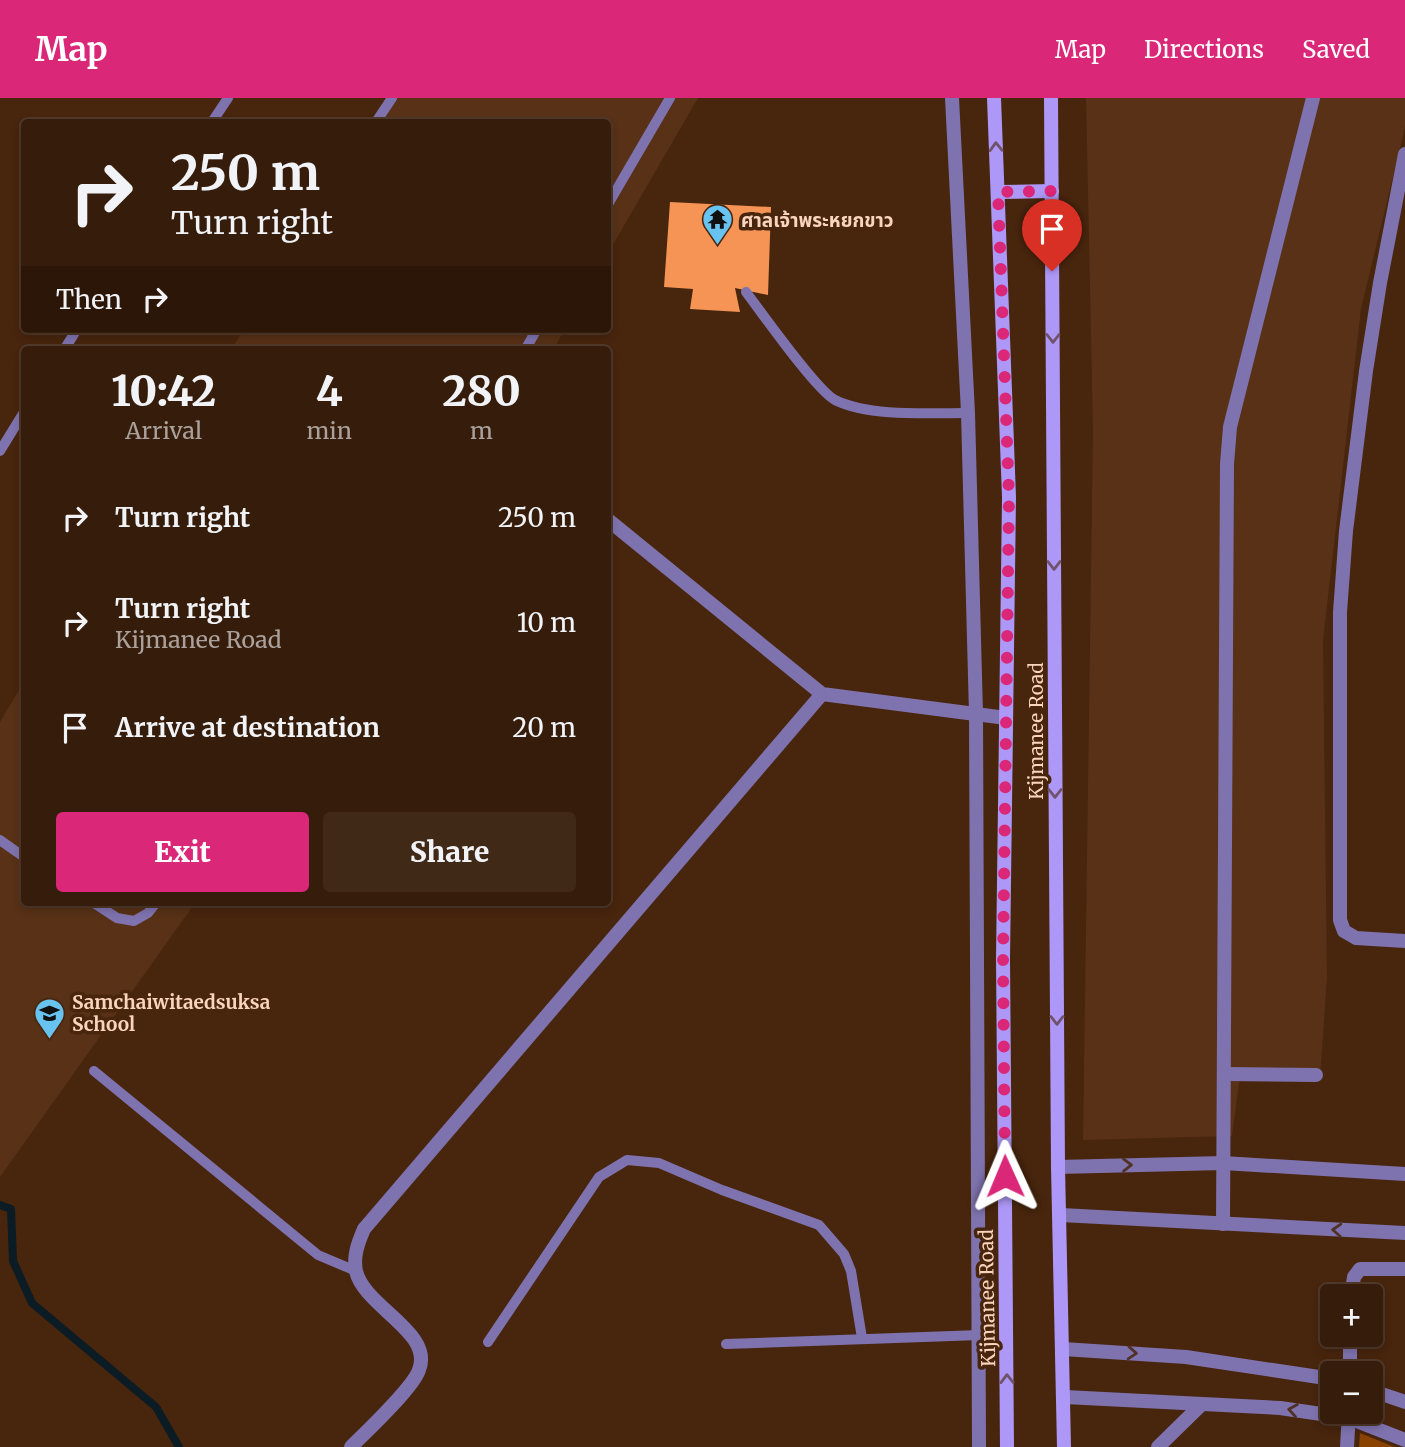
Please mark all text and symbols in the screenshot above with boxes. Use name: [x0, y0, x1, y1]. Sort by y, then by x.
text: Map: [35, 29, 108, 70]
text: Map: [1055, 34, 1106, 65]
text: Directions: [1144, 34, 1264, 65]
text: Saved: [1302, 34, 1370, 65]
one-way arrow: [988, 141, 1003, 152]
text: 250 m: [171, 142, 320, 203]
icon: right: [56, 147, 147, 238]
pin: [1022, 199, 1082, 271]
text: Turn right: [171, 203, 333, 243]
temple icon: ศาลเจ้าพระหยกขาว: [701, 203, 735, 247]
place label: ศาลเจ้าพระหยกขาว: [741, 208, 894, 232]
icon: arrive: [1033, 210, 1071, 248]
icon: right: [136, 280, 174, 318]
text: Then: [56, 283, 122, 316]
one-way arrow: [1045, 332, 1060, 343]
text: 10:42: [111, 365, 216, 417]
text: 4: [316, 365, 343, 417]
text: 280: [442, 365, 521, 417]
text: Arrival: [125, 416, 202, 445]
text: min: [306, 416, 352, 445]
text: m: [470, 416, 493, 445]
icon: right: [56, 499, 94, 537]
text: Turn right: [115, 501, 250, 534]
text: 250 m: [498, 501, 576, 534]
one-way arrow: [1046, 560, 1062, 571]
text: Turn right: [115, 592, 250, 625]
icon: right: [56, 604, 94, 642]
text: 10 m: [517, 606, 576, 639]
text: Kijmanee Road: [115, 625, 282, 654]
street label: Kijmanee Road: [1024, 662, 1048, 800]
icon: arrive: [56, 709, 94, 747]
text: Arrive at destination: [115, 711, 380, 744]
text: 20 m: [512, 711, 576, 744]
one-way arrow: [1047, 788, 1063, 798]
button: Exit: [56, 812, 309, 892]
button: Share: [323, 812, 576, 892]
place label: Samchaiwitaedsuksa School: [72, 990, 271, 1036]
school or university icon: Samchaiwitaedsuksa School: [32, 996, 66, 1040]
one-way arrow: [1049, 1015, 1065, 1026]
position arrow: [968, 1139, 1042, 1213]
one-way arrow: [1122, 1157, 1132, 1173]
one-way arrow: [1331, 1222, 1342, 1237]
street label: Kijmanee Road: [974, 1229, 1000, 1367]
map controls: [1320, 1284, 1383, 1424]
button: +: [1320, 1284, 1383, 1347]
one-way arrow: [1126, 1345, 1137, 1360]
button: −: [1320, 1361, 1383, 1424]
one-way arrow: [999, 1373, 1015, 1384]
one-way arrow: [1287, 1403, 1298, 1418]

